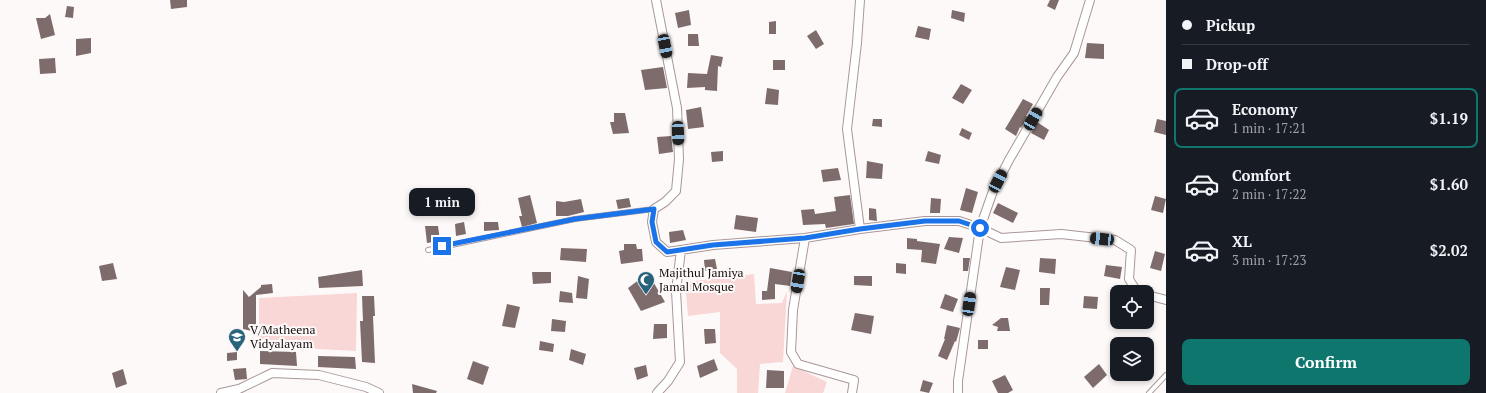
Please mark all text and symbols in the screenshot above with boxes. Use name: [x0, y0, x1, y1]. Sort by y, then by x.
text: Pickup: [1206, 15, 1255, 35]
car: [657, 33, 673, 59]
text: Drop-off: [1206, 54, 1268, 74]
text: Economy: [1232, 99, 1297, 119]
icon: car: [1184, 100, 1220, 136]
car: [1022, 106, 1044, 132]
text: $1.19: [1430, 108, 1468, 128]
text: 1 min · 17:21: [1232, 119, 1306, 137]
car: [672, 121, 684, 145]
text: Comfort: [1232, 165, 1291, 185]
icon: car: [1184, 166, 1220, 202]
car: [987, 168, 1009, 194]
text: $1.60: [1430, 174, 1468, 194]
text: 2 min · 17:22: [1232, 185, 1306, 203]
callout: 1 min: [409, 188, 475, 216]
text: 1 min: [424, 193, 460, 211]
route start: [971, 219, 989, 237]
text: XL: [1232, 231, 1252, 251]
car: [1089, 232, 1115, 246]
icon: car: [1184, 232, 1220, 268]
route end: [433, 237, 451, 255]
text: $2.02: [1430, 240, 1468, 260]
text: 3 min · 17:23: [1232, 251, 1306, 269]
place label: Majithul Jamiya Jamal Mosque: [659, 265, 744, 294]
car: [790, 268, 806, 294]
mosque icon: Majithul Jamiya Jamal Mosque: [636, 270, 656, 295]
map controls: [1110, 285, 1154, 381]
button: locate: [1110, 285, 1154, 329]
car: [961, 291, 977, 317]
place label: V/Matheena Vidyalayam: [250, 322, 316, 351]
school or university icon: V/Matheena Vidyalayam: [227, 327, 247, 352]
button: layers: [1110, 337, 1154, 381]
button: Confirm: [1182, 339, 1470, 385]

